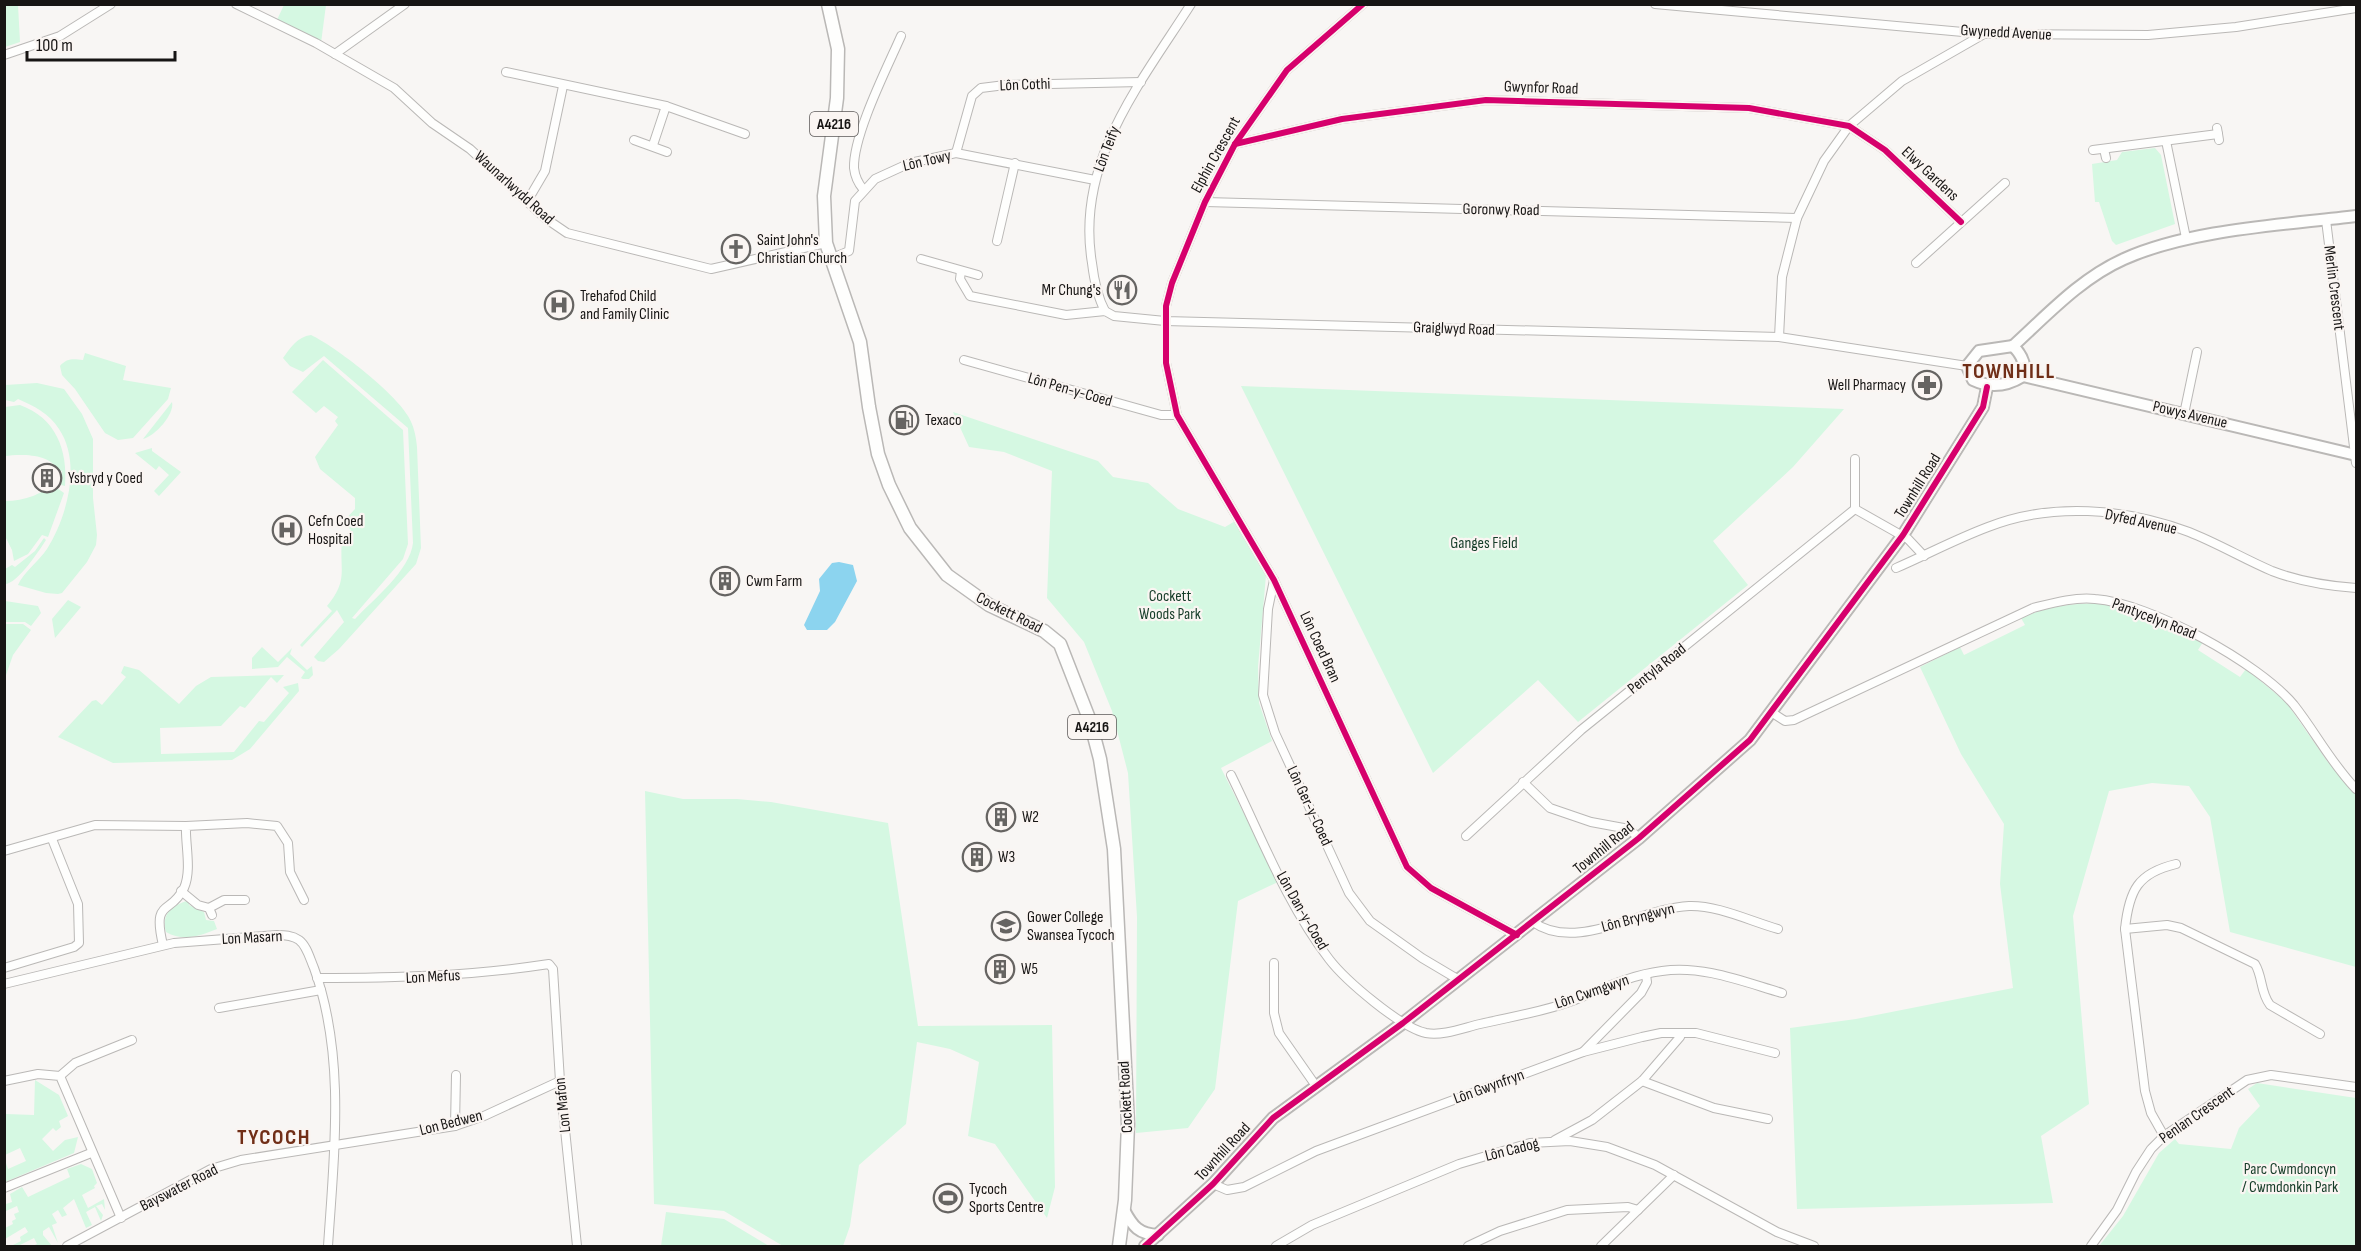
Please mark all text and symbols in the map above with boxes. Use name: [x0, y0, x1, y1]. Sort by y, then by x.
street label: Gwynedd Avenue: [1960, 21, 2052, 45]
scale bar: [27, 24, 176, 62]
text: 100 m: [36, 35, 73, 56]
street label: Lôn Cothi: [999, 75, 1051, 95]
street label: Gwynfor Road: [1503, 77, 1579, 99]
road number: A4216: [810, 112, 858, 136]
street label: Elphin Crescent: [1187, 113, 1245, 196]
street label: Lôn Teify: [1090, 123, 1124, 175]
street label: Elwy Gardens: [1897, 143, 1963, 205]
street label: Lôn Towy: [901, 146, 953, 176]
street label: Waunarlwydd Road: [470, 147, 558, 229]
street label: Goronwy Road: [1462, 200, 1540, 220]
place label: Saint John's Christian Church: [757, 231, 847, 268]
church icon: Saint John's Christian Church: [720, 233, 752, 265]
street label: Merlin Crescent: [2319, 245, 2349, 331]
restaurant icon: Mr Chung's: [1106, 274, 1138, 306]
place label: Mr Chung's: [1042, 281, 1101, 300]
place label: Trehafod Child and Family Clinic: [580, 287, 669, 324]
hospital icon: Trehafod Child and Family Clinic: [543, 289, 575, 321]
street label: Graiglwyd Road: [1413, 318, 1495, 340]
district label: TOWNHILL: [1962, 358, 2056, 385]
street label: Lôn Pen-y-Coed: [1026, 369, 1114, 411]
pharmacy icon: Well Pharmacy: [1911, 369, 1943, 401]
place label: Well Pharmacy: [1828, 376, 1906, 395]
street label: Powys Avenue: [2151, 397, 2229, 433]
fuel station icon: Texaco: [888, 404, 920, 436]
place label: Texaco: [925, 411, 962, 430]
street label: Townhill Road: [1891, 450, 1945, 522]
building icon: Ysbryd y Coed: [31, 462, 63, 494]
place label: Ysbryd y Coed: [68, 469, 143, 488]
street label: Dyfed Avenue: [2103, 505, 2179, 539]
place label: Cefn Coed Hospital: [308, 512, 363, 549]
hospital icon: Cefn Coed Hospital: [271, 514, 303, 546]
park label: Ganges Field: [1450, 534, 1518, 553]
building icon: Cwm Farm: [709, 565, 741, 597]
place label: Cwm Farm: [746, 572, 802, 591]
park label: Cockett Woods Park: [1139, 587, 1201, 624]
street label: Cockett Road: [973, 588, 1045, 638]
street label: Pantycelyn Road: [2109, 594, 2199, 644]
street label: Lôn Coed Bran: [1295, 608, 1345, 686]
street label: Pentyla Road: [1624, 640, 1690, 698]
road number: A4216: [1068, 715, 1116, 739]
street label: Lôn Ger-y-Coed: [1282, 763, 1336, 849]
building icon: W2: [985, 801, 1017, 833]
place label: W2: [1022, 808, 1039, 827]
street label: Townhill Road: [1570, 818, 1638, 878]
building icon: W3: [961, 841, 993, 873]
place label: W3: [998, 848, 1015, 867]
street label: Lôn Dan-y-Coed: [1272, 868, 1332, 954]
street label: Lôn Bryngwyn: [1599, 899, 1677, 937]
place label: Gower College Swansea Tycoch: [1027, 908, 1115, 945]
school or university icon: Gower College Swansea Tycoch: [990, 910, 1022, 942]
street label: Lon Masarn: [221, 927, 283, 949]
building icon: W5: [984, 953, 1016, 985]
place label: W5: [1021, 960, 1038, 979]
street label: Lon Mefus: [405, 966, 461, 988]
street label: Lôn Cwmgwyn: [1552, 970, 1632, 1014]
street label: Cockett Road: [1115, 1061, 1137, 1133]
street label: Lôn Gwynfryn: [1451, 1065, 1527, 1109]
street label: Lon Mafon: [551, 1077, 575, 1133]
street label: Penlan Crescent: [2156, 1082, 2238, 1148]
street label: Lon Bedwen: [418, 1106, 484, 1140]
street label: Townhill Road: [1191, 1119, 1255, 1185]
district label: TYCOCH: [237, 1124, 311, 1151]
street label: Lôn Cadog: [1483, 1134, 1541, 1166]
street label: Bayswater Road: [137, 1160, 221, 1216]
park label: Parc Cwmdoncyn / Cwmdonkin Park: [2242, 1160, 2338, 1197]
place label: Tycoch Sports Centre: [969, 1180, 1044, 1217]
sports icon: Tycoch Sports Centre: [932, 1182, 964, 1214]

